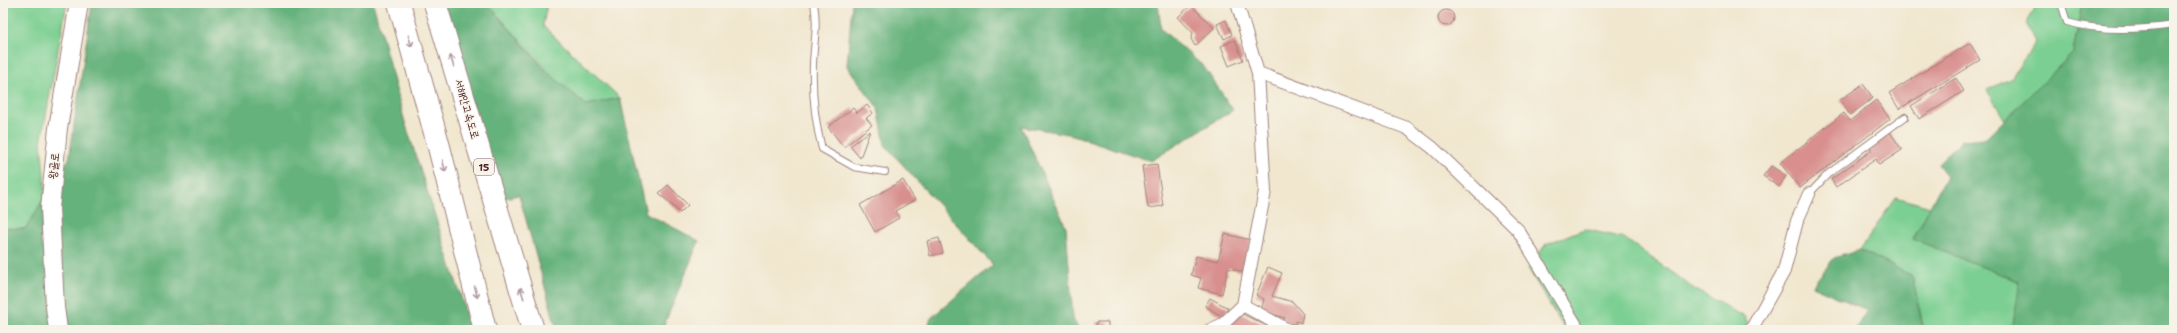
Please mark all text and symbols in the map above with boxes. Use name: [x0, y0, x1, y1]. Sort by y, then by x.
one-way arrow: [406, 34, 414, 47]
one-way arrow: [448, 54, 455, 67]
street label: 서해안고속도로: [451, 77, 483, 141]
street label: 왕골로: [45, 152, 63, 180]
one-way arrow: [441, 159, 448, 172]
road number: 15: [474, 159, 494, 175]
one-way arrow: [473, 285, 480, 298]
one-way arrow: [518, 286, 525, 299]

